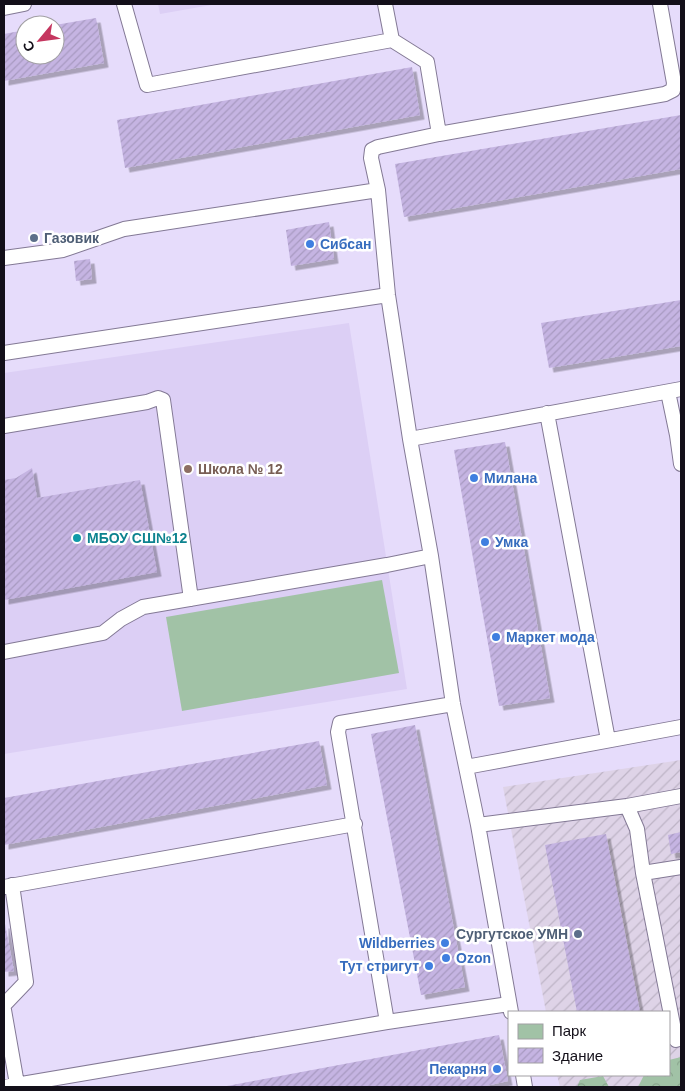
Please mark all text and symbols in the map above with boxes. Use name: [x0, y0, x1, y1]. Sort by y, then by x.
north arrow: [15, 15, 65, 65]
text: С: [19, 38, 38, 55]
place label: Газовик: [44, 230, 100, 246]
marker: Газовик: [28, 232, 40, 244]
place label: Сибсан: [320, 236, 371, 252]
marker: Сибсан: [304, 238, 316, 250]
place label: Школа № 12: [198, 461, 283, 477]
marker: Школа № 12: [182, 463, 194, 475]
place label: Милана: [484, 470, 537, 486]
marker: Милана: [468, 472, 480, 484]
place label: МБОУ СШ№12: [87, 530, 187, 546]
marker: МБОУ СШ№12: [71, 532, 83, 544]
place label: Умка: [495, 534, 528, 550]
marker: Умка: [479, 536, 491, 548]
place label: Маркет мода: [506, 629, 595, 645]
marker: Маркет мода: [490, 631, 502, 643]
place label: Сургутское УМН: [456, 926, 568, 942]
marker: Сургутское УМН: [572, 928, 584, 940]
place label: Wildberries: [359, 935, 435, 951]
marker: Wildberries: [439, 937, 451, 949]
place label: Ozon: [456, 950, 491, 966]
marker: Ozon: [440, 952, 452, 964]
place label: Тут стригут: [340, 958, 419, 974]
marker: Тут стригут: [423, 960, 435, 972]
legend: [508, 1011, 670, 1076]
text: Парк: [552, 1022, 586, 1039]
text: Здание: [552, 1047, 603, 1064]
place label: Пекарня: [429, 1061, 487, 1077]
marker: Пекарня: [491, 1063, 503, 1075]

